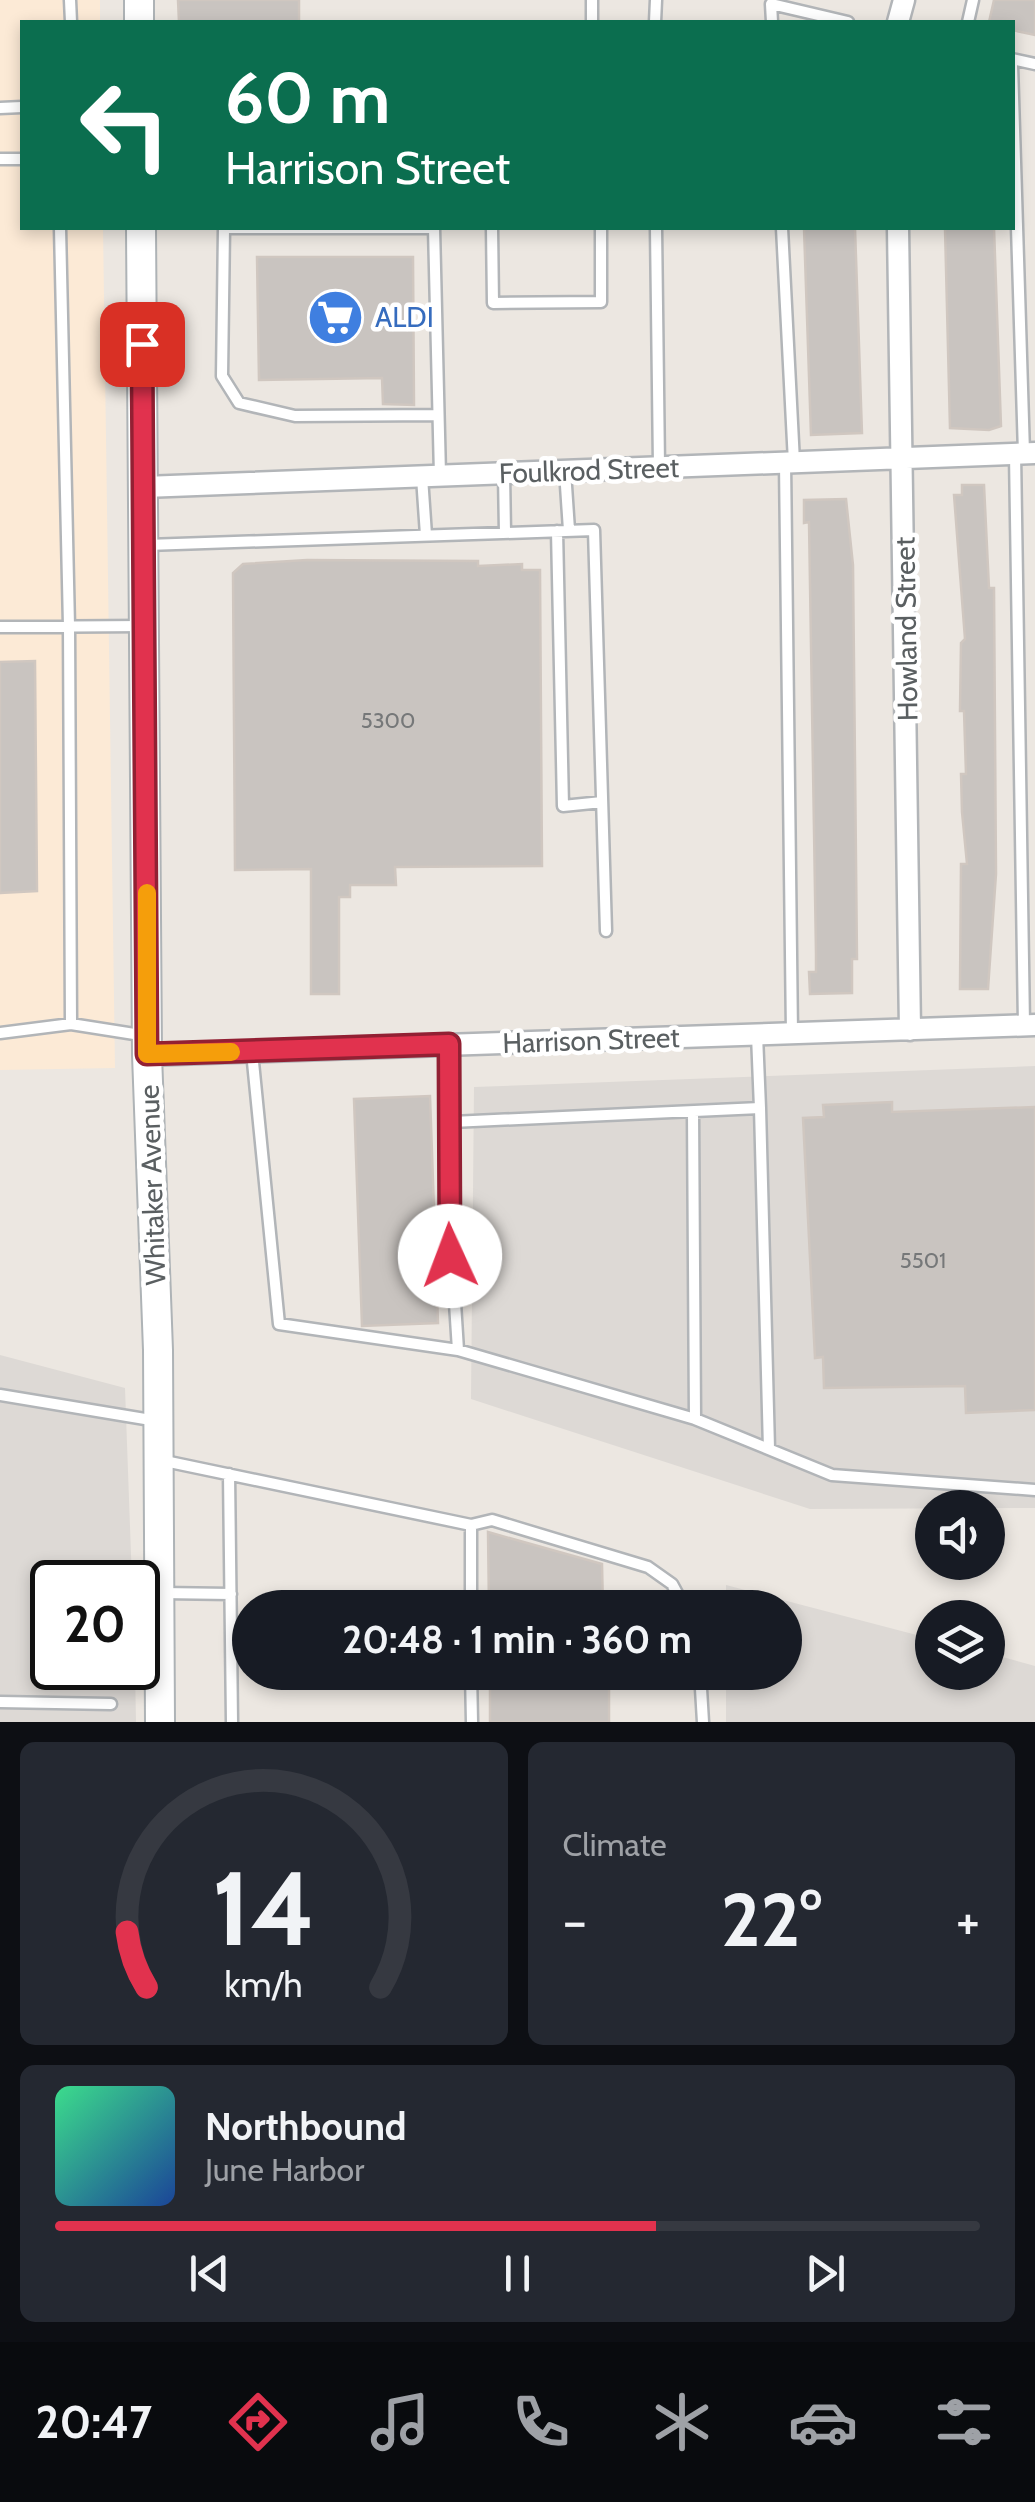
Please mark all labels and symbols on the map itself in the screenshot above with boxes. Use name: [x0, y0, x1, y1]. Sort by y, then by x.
supermarket icon: ALDI: [306, 287, 366, 347]
place label: ALDI: [375, 300, 434, 334]
pin: [100, 302, 185, 387]
street label: Foulkrod Street: [498, 450, 680, 490]
street label: Howland Street: [887, 536, 925, 722]
house number: 5300: [361, 707, 415, 734]
street label: Harrison Street: [502, 1020, 680, 1060]
street label: Whitaker Avenue: [132, 1084, 172, 1286]
position arrow: [398, 1204, 502, 1308]
house number: 5501: [900, 1247, 946, 1274]
speed limit sign: 20: [30, 1560, 160, 1690]

